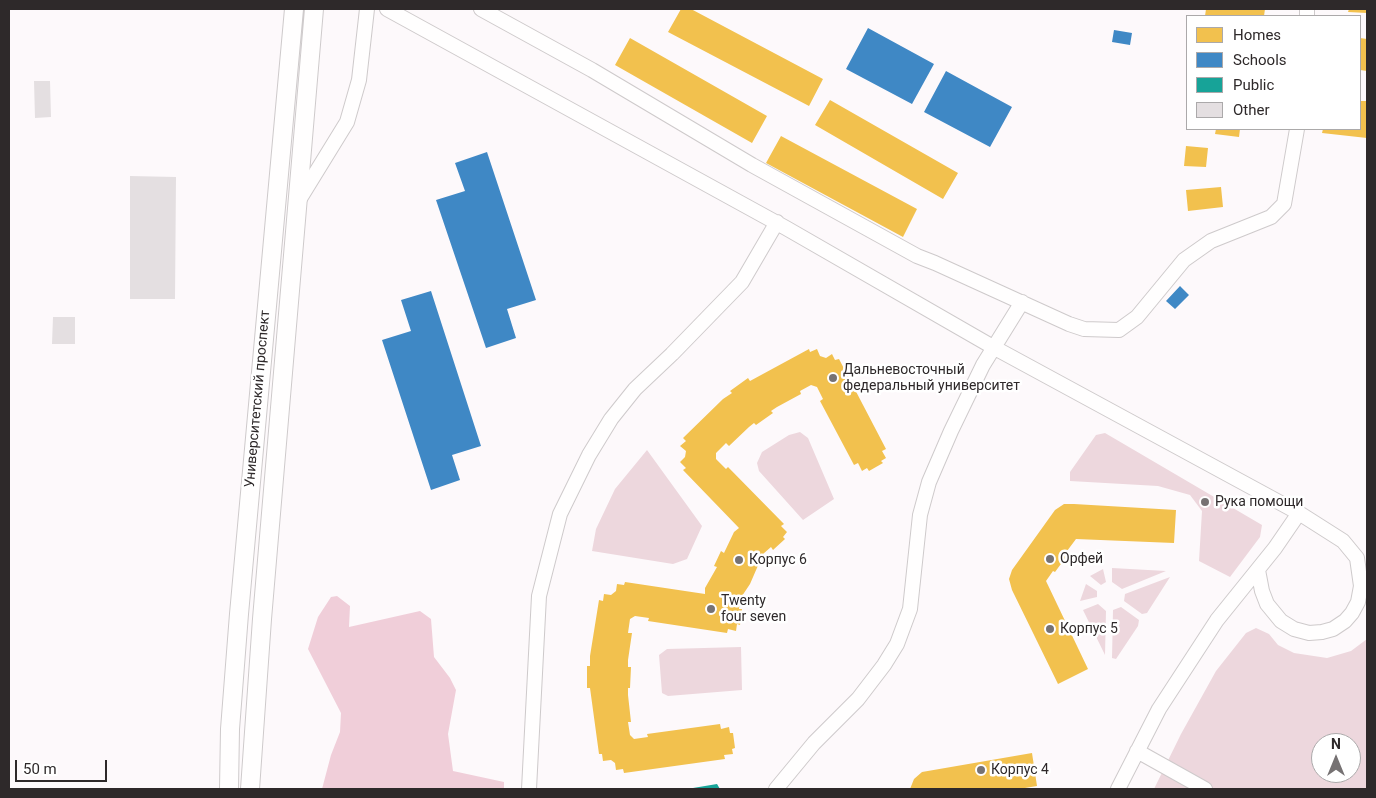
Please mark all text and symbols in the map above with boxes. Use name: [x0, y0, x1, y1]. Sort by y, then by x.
legend: [1186, 15, 1361, 130]
text: Homes: [1233, 26, 1281, 44]
text: Schools: [1233, 51, 1287, 69]
text: Public: [1233, 76, 1274, 94]
text: Other: [1233, 101, 1270, 119]
street label: Университетский проспект: [242, 309, 274, 489]
place label: Дальневосточный федеральный университет: [843, 362, 1020, 394]
marker: Дальневосточный федеральный университет: [827, 372, 839, 384]
place label: Рука помощи: [1215, 494, 1303, 510]
marker: Рука помощи: [1199, 496, 1211, 508]
place label: Орфей: [1060, 551, 1103, 567]
place label: Корпус 6: [749, 552, 807, 568]
marker: Орфей: [1044, 553, 1056, 565]
marker: Корпус 6: [733, 554, 745, 566]
place label: Twenty four seven: [721, 593, 786, 626]
marker: Twenty four seven: [705, 603, 717, 615]
place label: Корпус 5: [1060, 621, 1118, 637]
marker: Корпус 5: [1044, 623, 1056, 635]
north arrow: [1311, 733, 1361, 783]
text: N: [1331, 736, 1341, 752]
scale bar: [18, 750, 110, 782]
text: 50 m: [23, 760, 57, 778]
place label: Корпус 4: [991, 762, 1049, 778]
marker: Корпус 4: [975, 764, 987, 776]

